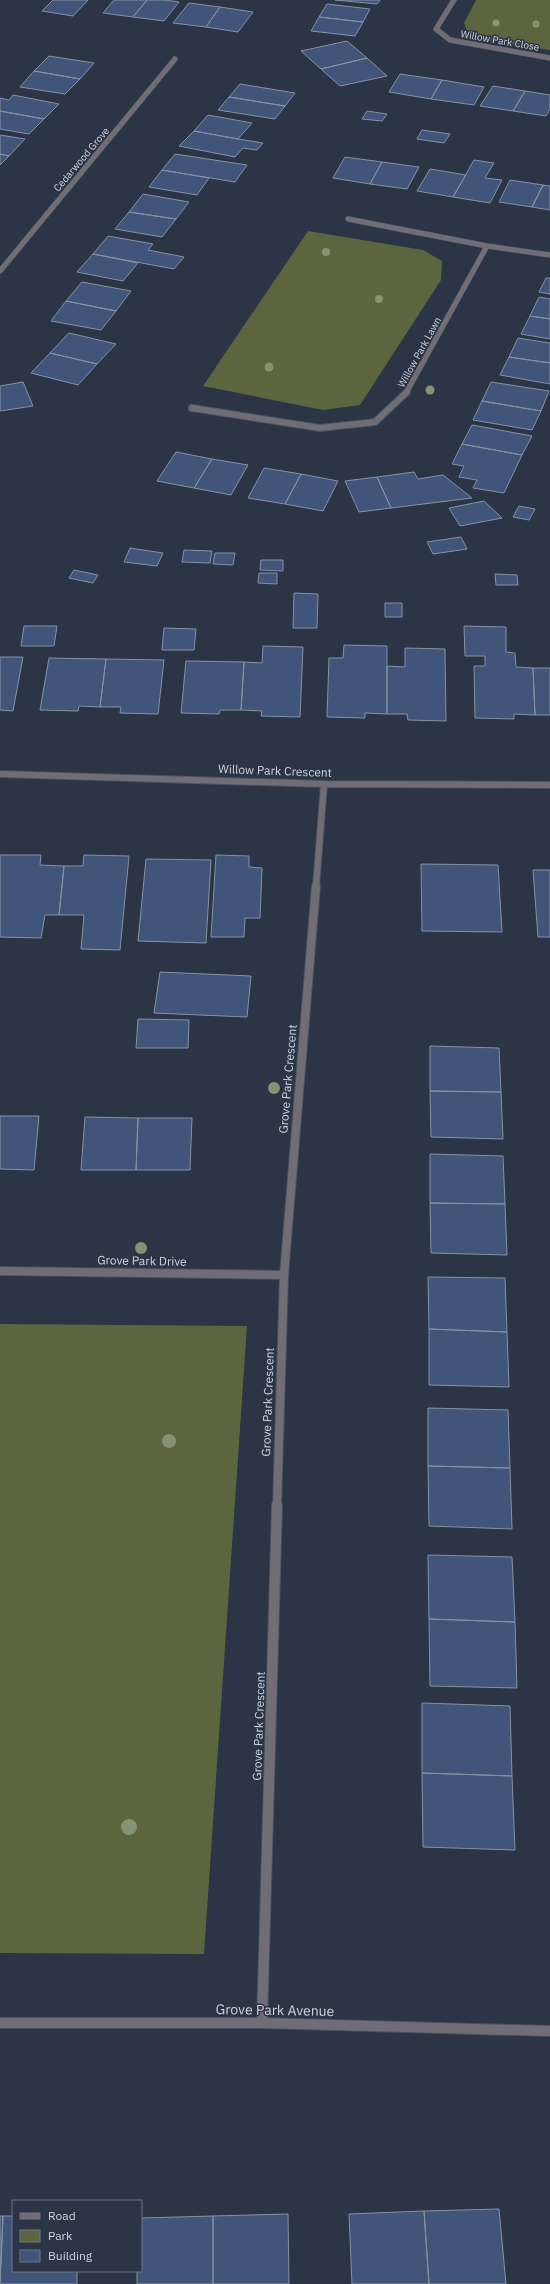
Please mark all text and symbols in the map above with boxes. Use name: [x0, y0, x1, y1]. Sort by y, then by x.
street label: Willow Park Close: [459, 27, 541, 54]
street label: Cedarwood Grove: [51, 124, 112, 194]
street label: Willow Park Lawn: [395, 315, 444, 390]
street label: Willow Park Crescent: [218, 761, 332, 780]
street label: Grove Park Crescent: [275, 1024, 300, 1134]
street label: Grove Park Drive: [97, 1252, 187, 1269]
street label: Grove Park Crescent: [258, 1347, 277, 1457]
street label: Grove Park Crescent: [249, 1671, 268, 1781]
street label: Grove Park Avenue: [216, 2000, 335, 2020]
legend: [12, 2200, 142, 2272]
text: Road: [48, 2208, 76, 2223]
text: Park: [48, 2228, 73, 2243]
text: Building: [48, 2248, 93, 2263]

